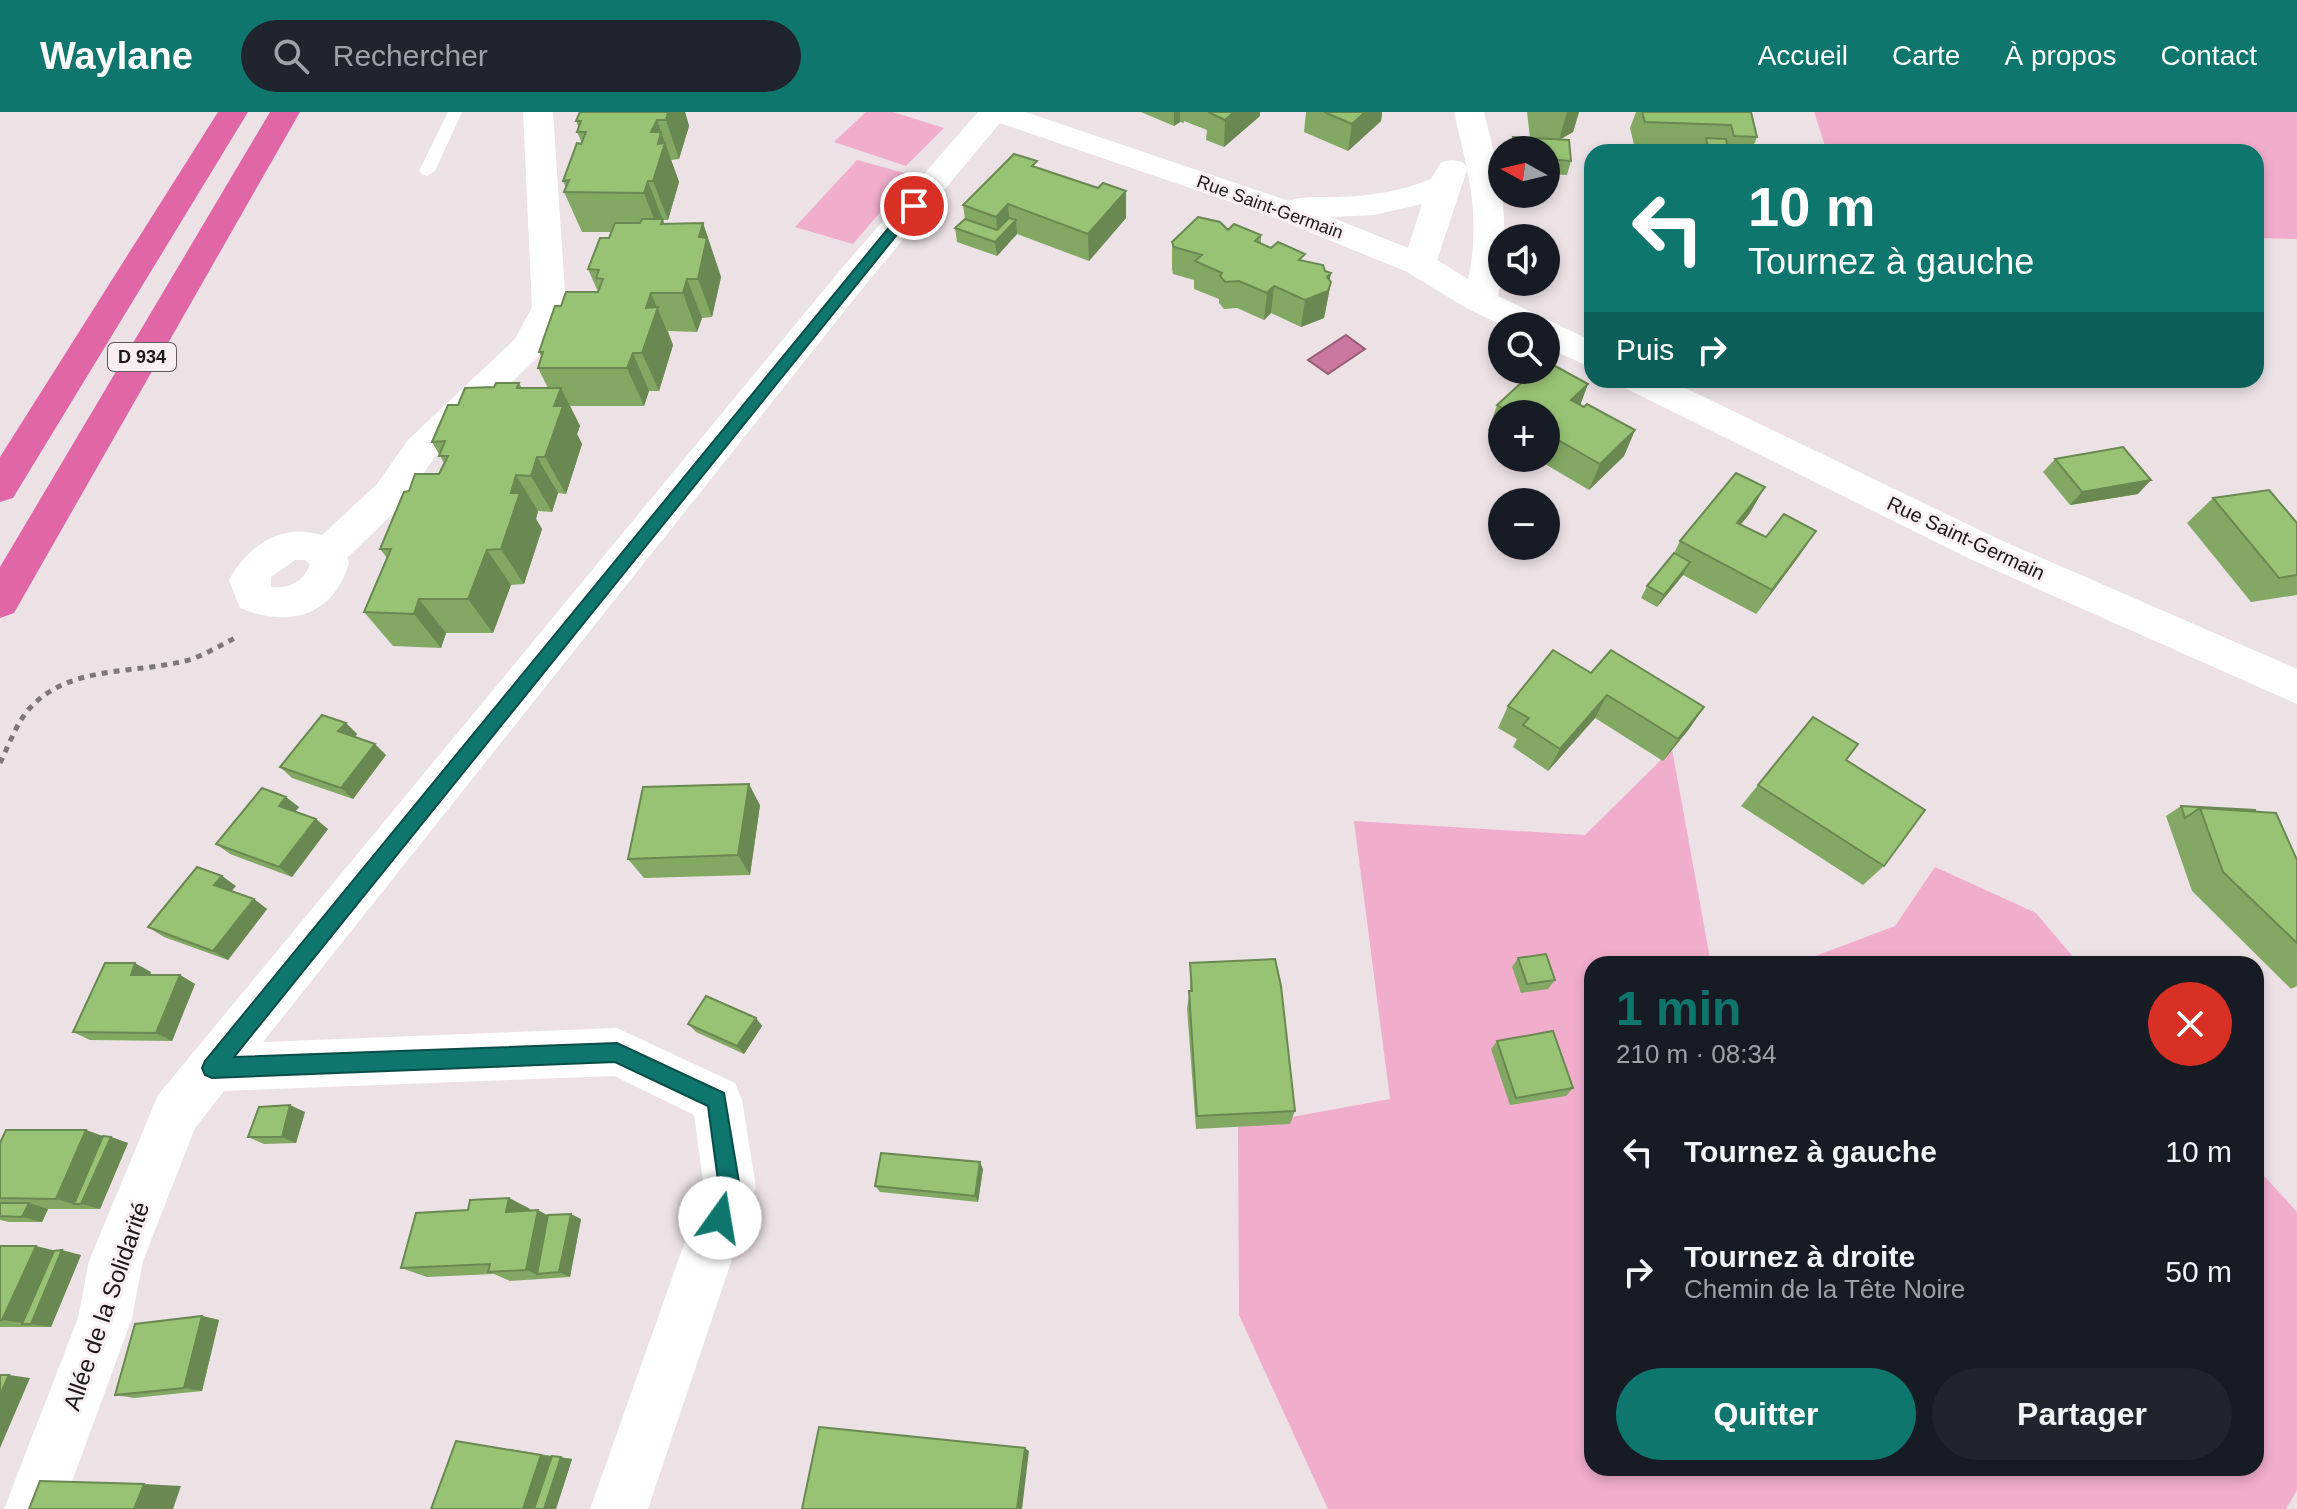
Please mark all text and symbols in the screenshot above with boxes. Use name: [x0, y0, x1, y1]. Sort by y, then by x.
search box: [241, 20, 801, 92]
icon: search: [269, 34, 313, 78]
text: Waylane: [40, 35, 193, 77]
text: Rechercher: [333, 39, 488, 72]
text: Accueil: [1758, 40, 1848, 71]
text: Carte: [1892, 40, 1960, 71]
text: À propos: [2004, 40, 2117, 71]
text: Contact: [2161, 40, 2257, 71]
north arrow: [1488, 136, 1560, 208]
map controls: [1488, 136, 1560, 560]
street label: Rue Saint-Germain: [1194, 171, 1346, 243]
pin: [880, 172, 948, 240]
text: 10 m: [1748, 175, 1876, 238]
icon: left: [1616, 176, 1720, 280]
icon: arrive: [892, 184, 936, 228]
button: sound: [1488, 224, 1560, 296]
text: Tournez à gauche: [1748, 241, 2034, 282]
button: search: [1488, 312, 1560, 384]
icon: right: [1690, 328, 1734, 372]
text: Puis: [1616, 333, 1674, 366]
road number: D 934: [108, 343, 176, 371]
button: +: [1488, 400, 1560, 472]
button: −: [1488, 488, 1560, 560]
street label: Rue Saint-Germain: [1884, 492, 2048, 584]
text: 1 min: [1616, 982, 1741, 1035]
button: close: [2148, 982, 2232, 1066]
text: 210 m · 08:34: [1616, 1039, 1776, 1069]
icon: left: [1616, 1130, 1660, 1174]
text: Tournez à gauche: [1684, 1135, 1937, 1168]
text: 10 m: [2165, 1135, 2232, 1168]
position arrow: [678, 1176, 762, 1260]
street label: Allée de la Solidarité: [58, 1198, 154, 1414]
text: Tournez à droite: [1684, 1240, 1915, 1273]
icon: right: [1616, 1250, 1660, 1294]
text: 50 m: [2165, 1255, 2232, 1288]
text: Chemin de la Tête Noire: [1684, 1274, 1965, 1304]
button: Quitter: [1616, 1368, 1916, 1460]
button: Partager: [1932, 1368, 2232, 1460]

